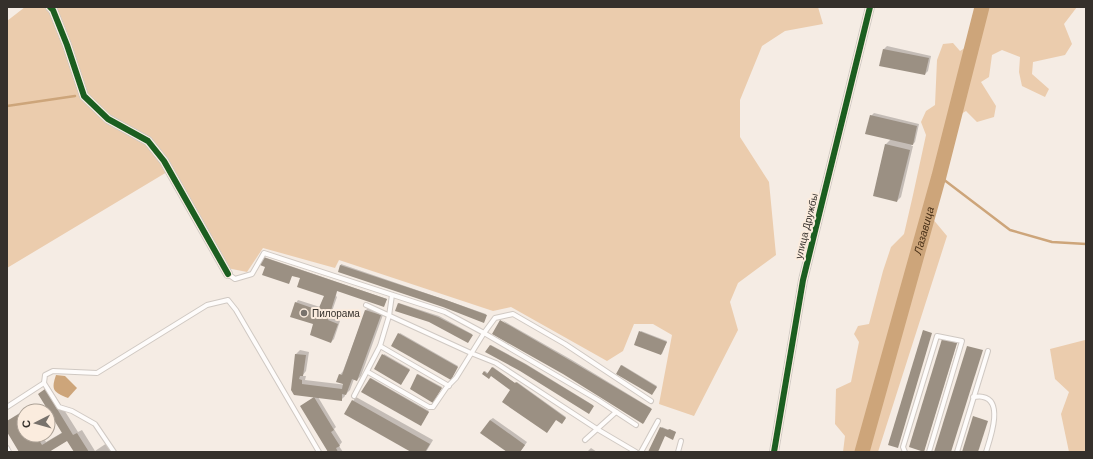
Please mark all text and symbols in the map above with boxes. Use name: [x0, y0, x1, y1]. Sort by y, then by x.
street label: улица Дружбы: [793, 192, 820, 260]
water label: Лазавица: [911, 205, 936, 257]
marker: Пилорама: [299, 308, 309, 318]
place label: Пилорама: [312, 308, 360, 319]
north arrow: [16, 403, 56, 443]
text: С: [20, 419, 32, 429]

